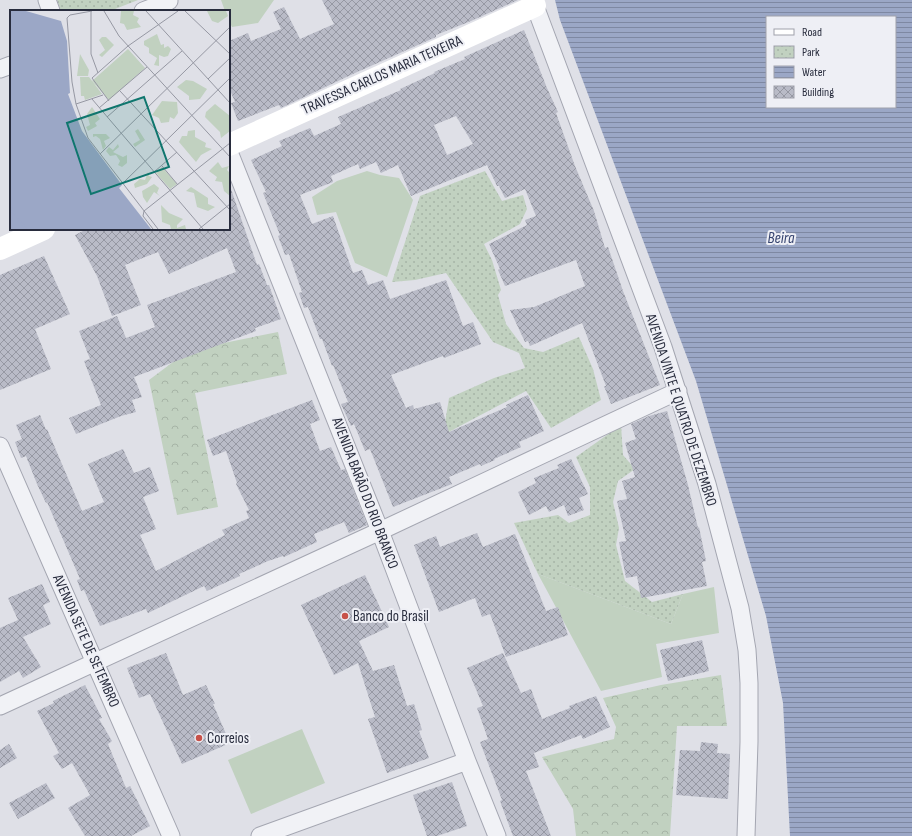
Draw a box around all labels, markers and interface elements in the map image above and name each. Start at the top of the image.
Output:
inset map [10,10,230,230]
legend [766,16,896,108]
text: Road [802,25,822,40]
street label: TRAVESSA CARLOS MARIA TEIXEIRA [299,31,466,119]
text: Park [802,45,820,60]
text: Water [802,65,826,80]
text: Building [802,85,834,100]
water label: Beira [768,229,795,248]
street label: AVENIDA VINTE E QUATRO DE DEZEMBRO [641,310,721,509]
street label: AVENIDA BARÃO DO RIO BRANCO [327,414,403,571]
street label: AVENIDA SETE DE SETEMBRO [48,571,124,710]
place label: Banco do Brasil [353,607,429,626]
marker: Banco do Brasil [340,611,350,621]
place label: Correios [207,729,249,748]
marker: Correios [194,733,204,743]

